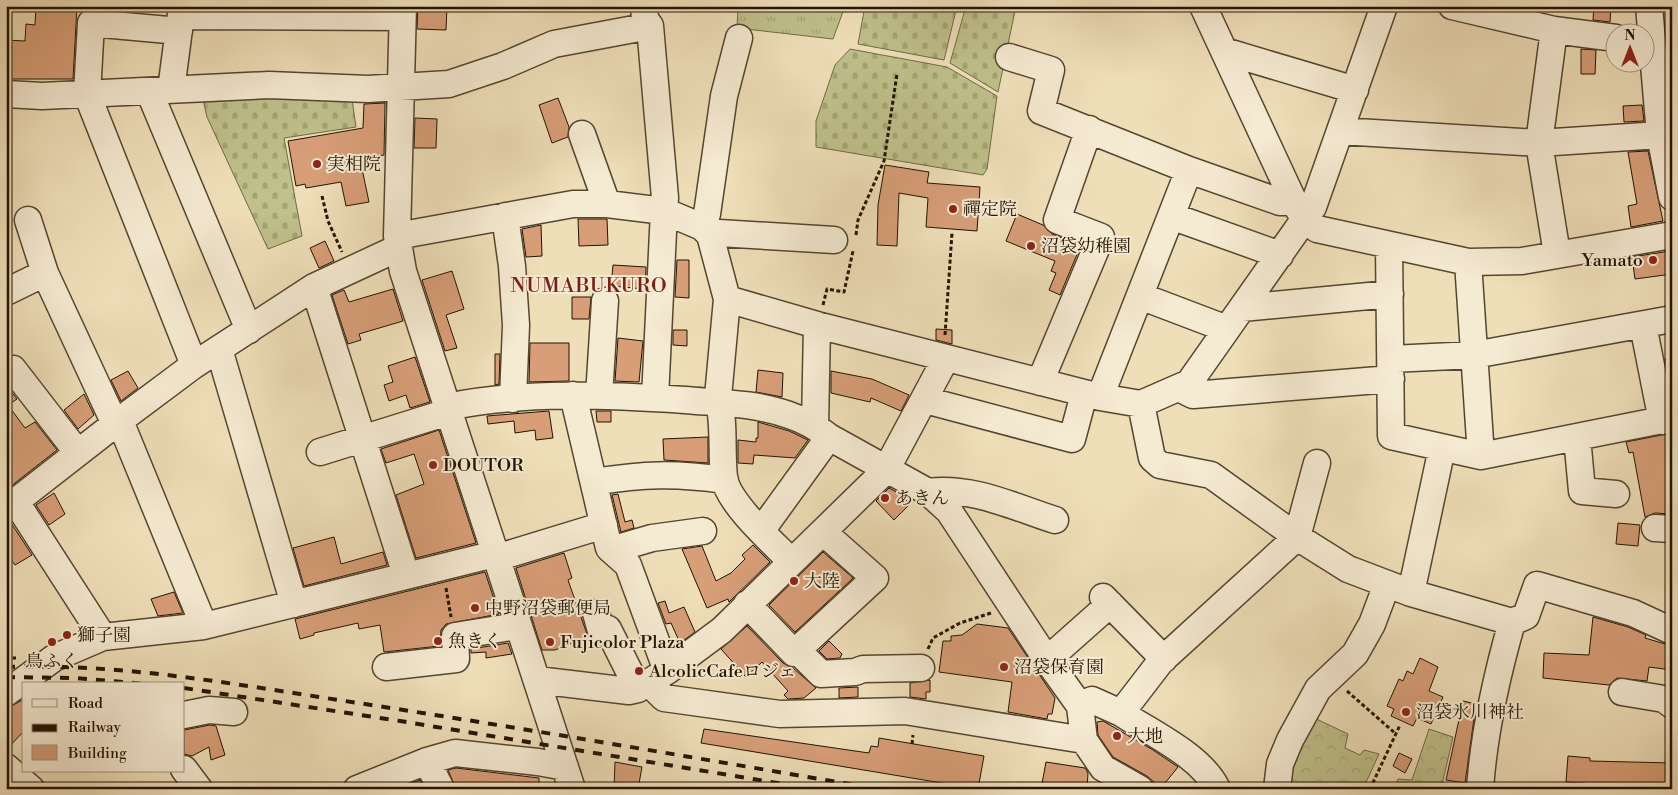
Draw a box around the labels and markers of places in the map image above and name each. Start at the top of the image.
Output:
place label: 実相院 [327,153,381,176]
marker: 実相院 [311,158,323,170]
place label: 禪定院 [963,198,1017,221]
marker: 禪定院 [947,203,959,215]
place label: 沼袋幼稚園 [1041,235,1131,258]
marker: 沼袋幼稚園 [1025,240,1037,252]
place label: Yamato [1581,249,1643,272]
marker: Yamato [1647,254,1659,266]
place label: DOUTOR [443,454,524,477]
marker: DOUTOR [427,459,439,471]
place label: あきん [895,487,949,510]
marker: あきん [879,492,891,504]
place label: 大陸 [804,570,840,593]
marker: 大陸 [788,575,800,587]
place label: 中野沼袋郵便局 [485,597,611,620]
marker: 中野沼袋郵便局 [469,602,481,614]
place label: 獅子園 [77,624,131,647]
marker: 獅子園 [61,629,73,641]
place label: 魚きく [448,630,502,653]
place label: Fujicolor Plaza [560,631,685,654]
marker: 魚きく [432,635,444,647]
marker: 鳥ふく [46,636,58,648]
marker: Fujicolor Plaza [544,636,556,648]
place label: 鳥ふく [25,650,79,673]
place label: 沼袋保育園 [1014,656,1104,679]
place label: AlcolicCafeロジェ [648,660,797,683]
marker: 沼袋保育園 [998,661,1010,673]
marker: AlcolicCafeロジェ [633,665,645,677]
place label: 沼袋氷川神社 [1416,701,1524,724]
marker: 沼袋氷川神社 [1400,706,1412,718]
place label: 大地 [1127,725,1163,748]
marker: 大地 [1111,730,1123,742]

